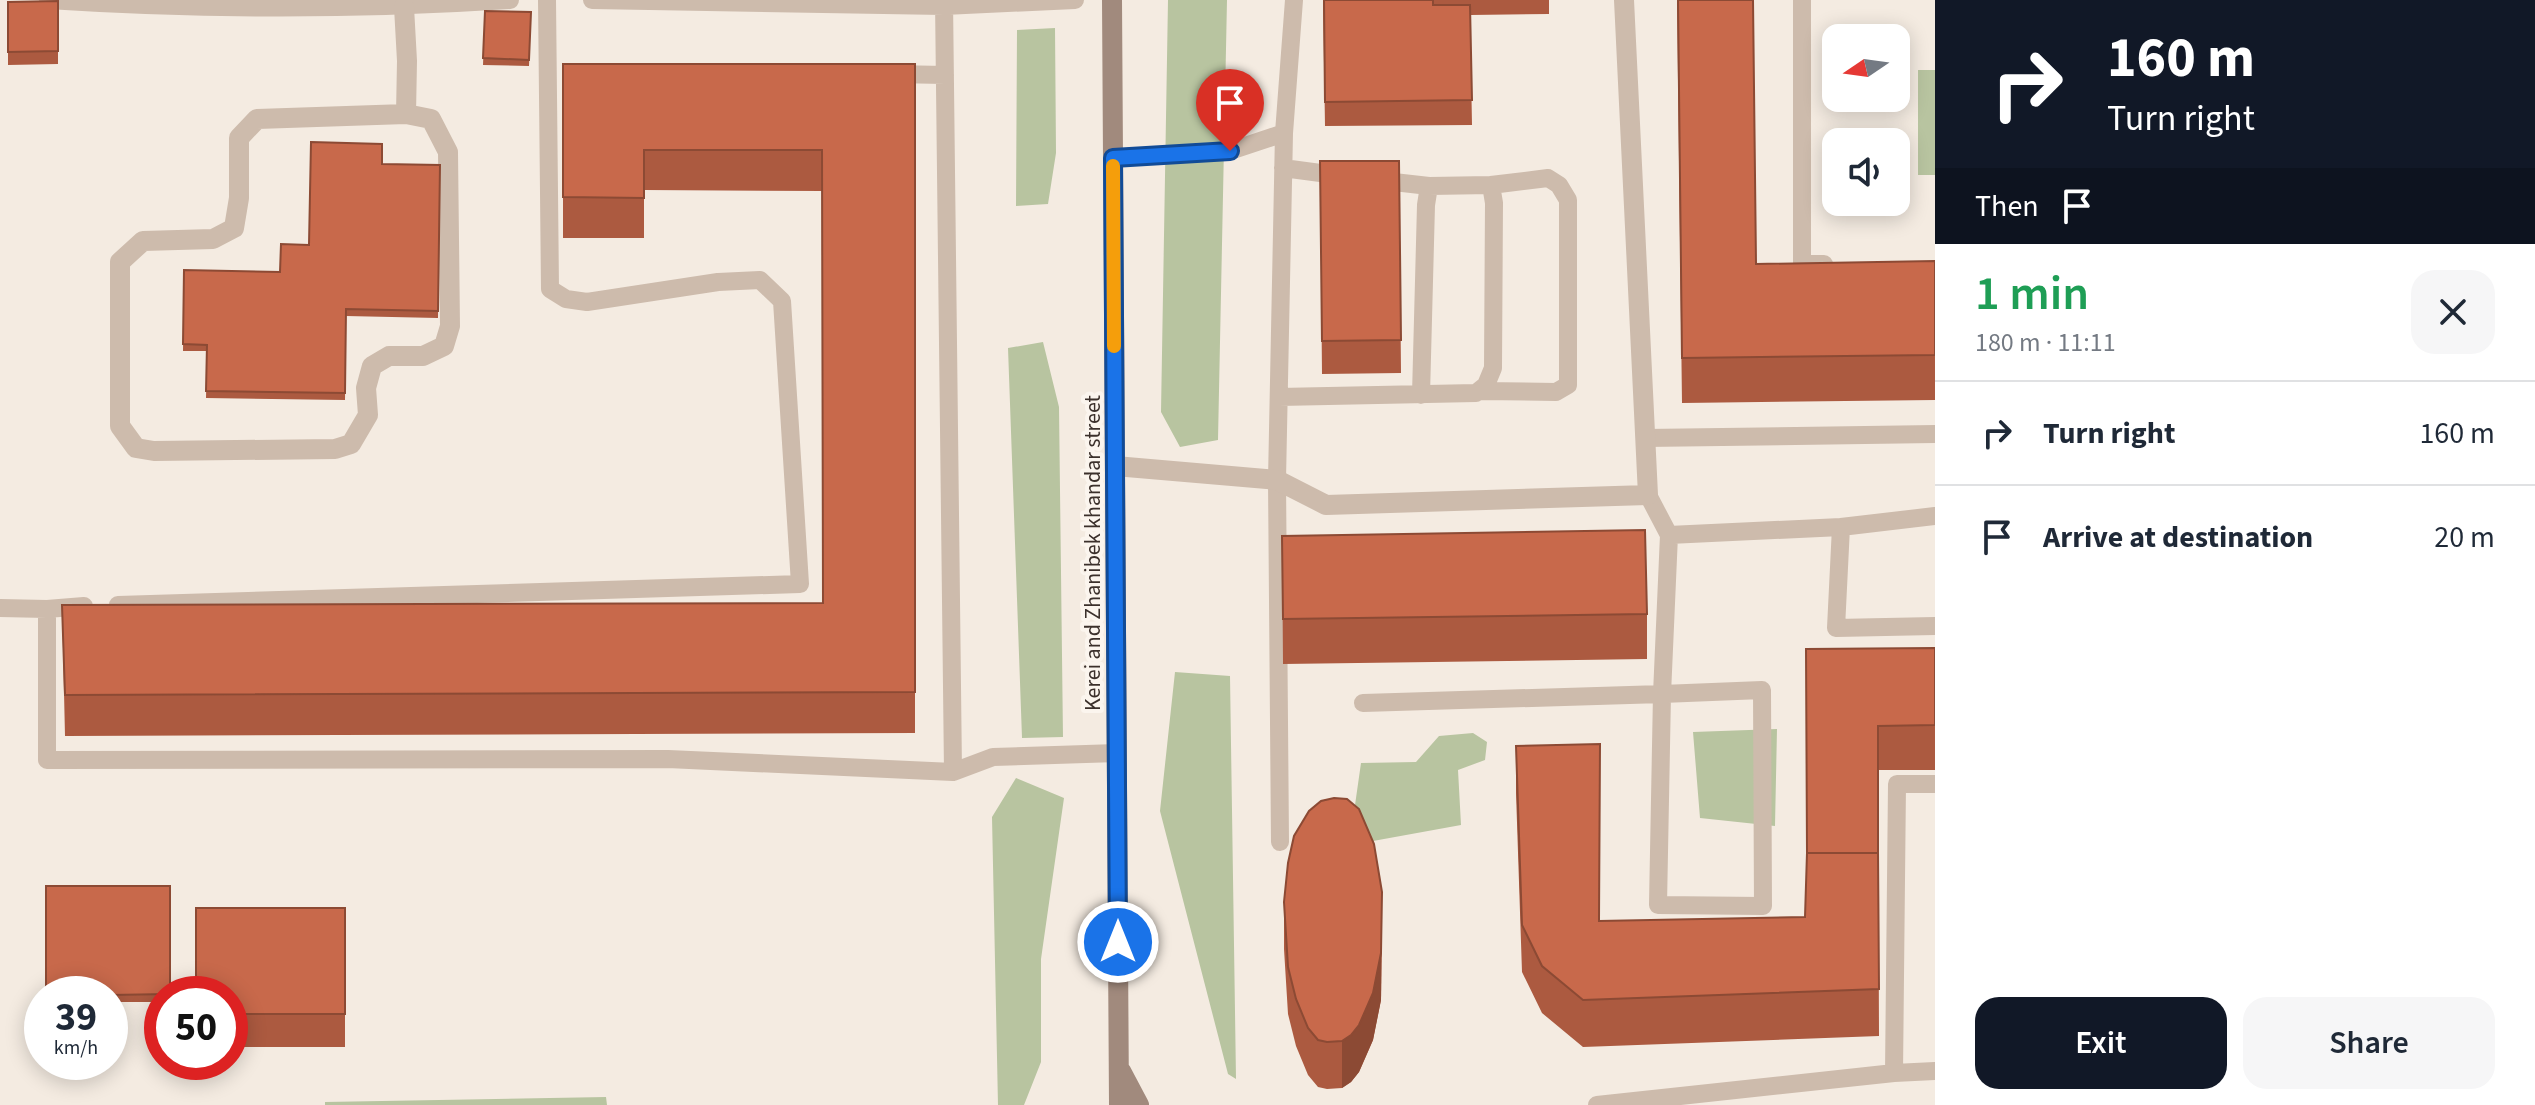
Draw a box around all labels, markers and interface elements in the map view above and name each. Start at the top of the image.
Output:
text: 160 m [2107,19,2255,98]
north arrow [1822,24,1910,112]
map controls [1822,24,1910,216]
icon: right [1975,32,2079,136]
pin [1196,69,1264,151]
icon: arrive [1208,81,1252,125]
text: Turn right [2107,93,2255,144]
button: sound [1822,128,1910,216]
icon: arrive [2055,184,2099,228]
text: Then [1975,185,2039,228]
text: 1 min [1975,260,2089,328]
button: close [2411,270,2495,354]
text: 180 m · 11:11 [1975,324,2116,361]
street label: Kerei and Zhanibek khandar street [1077,394,1109,711]
icon: right [1975,411,2019,455]
text: Turn right [2043,412,2175,455]
text: 160 m [2419,412,2495,455]
icon: arrive [1975,515,2019,559]
text: Arrive at destination [2043,516,2313,559]
text: 20 m [2434,516,2495,559]
position arrow [1076,900,1160,984]
speed limit sign: 50 [144,976,248,1080]
text: 39 [55,989,97,1046]
button: Exit [1975,997,2227,1089]
button: Share [2243,997,2495,1089]
text: km/h [54,1034,98,1062]

